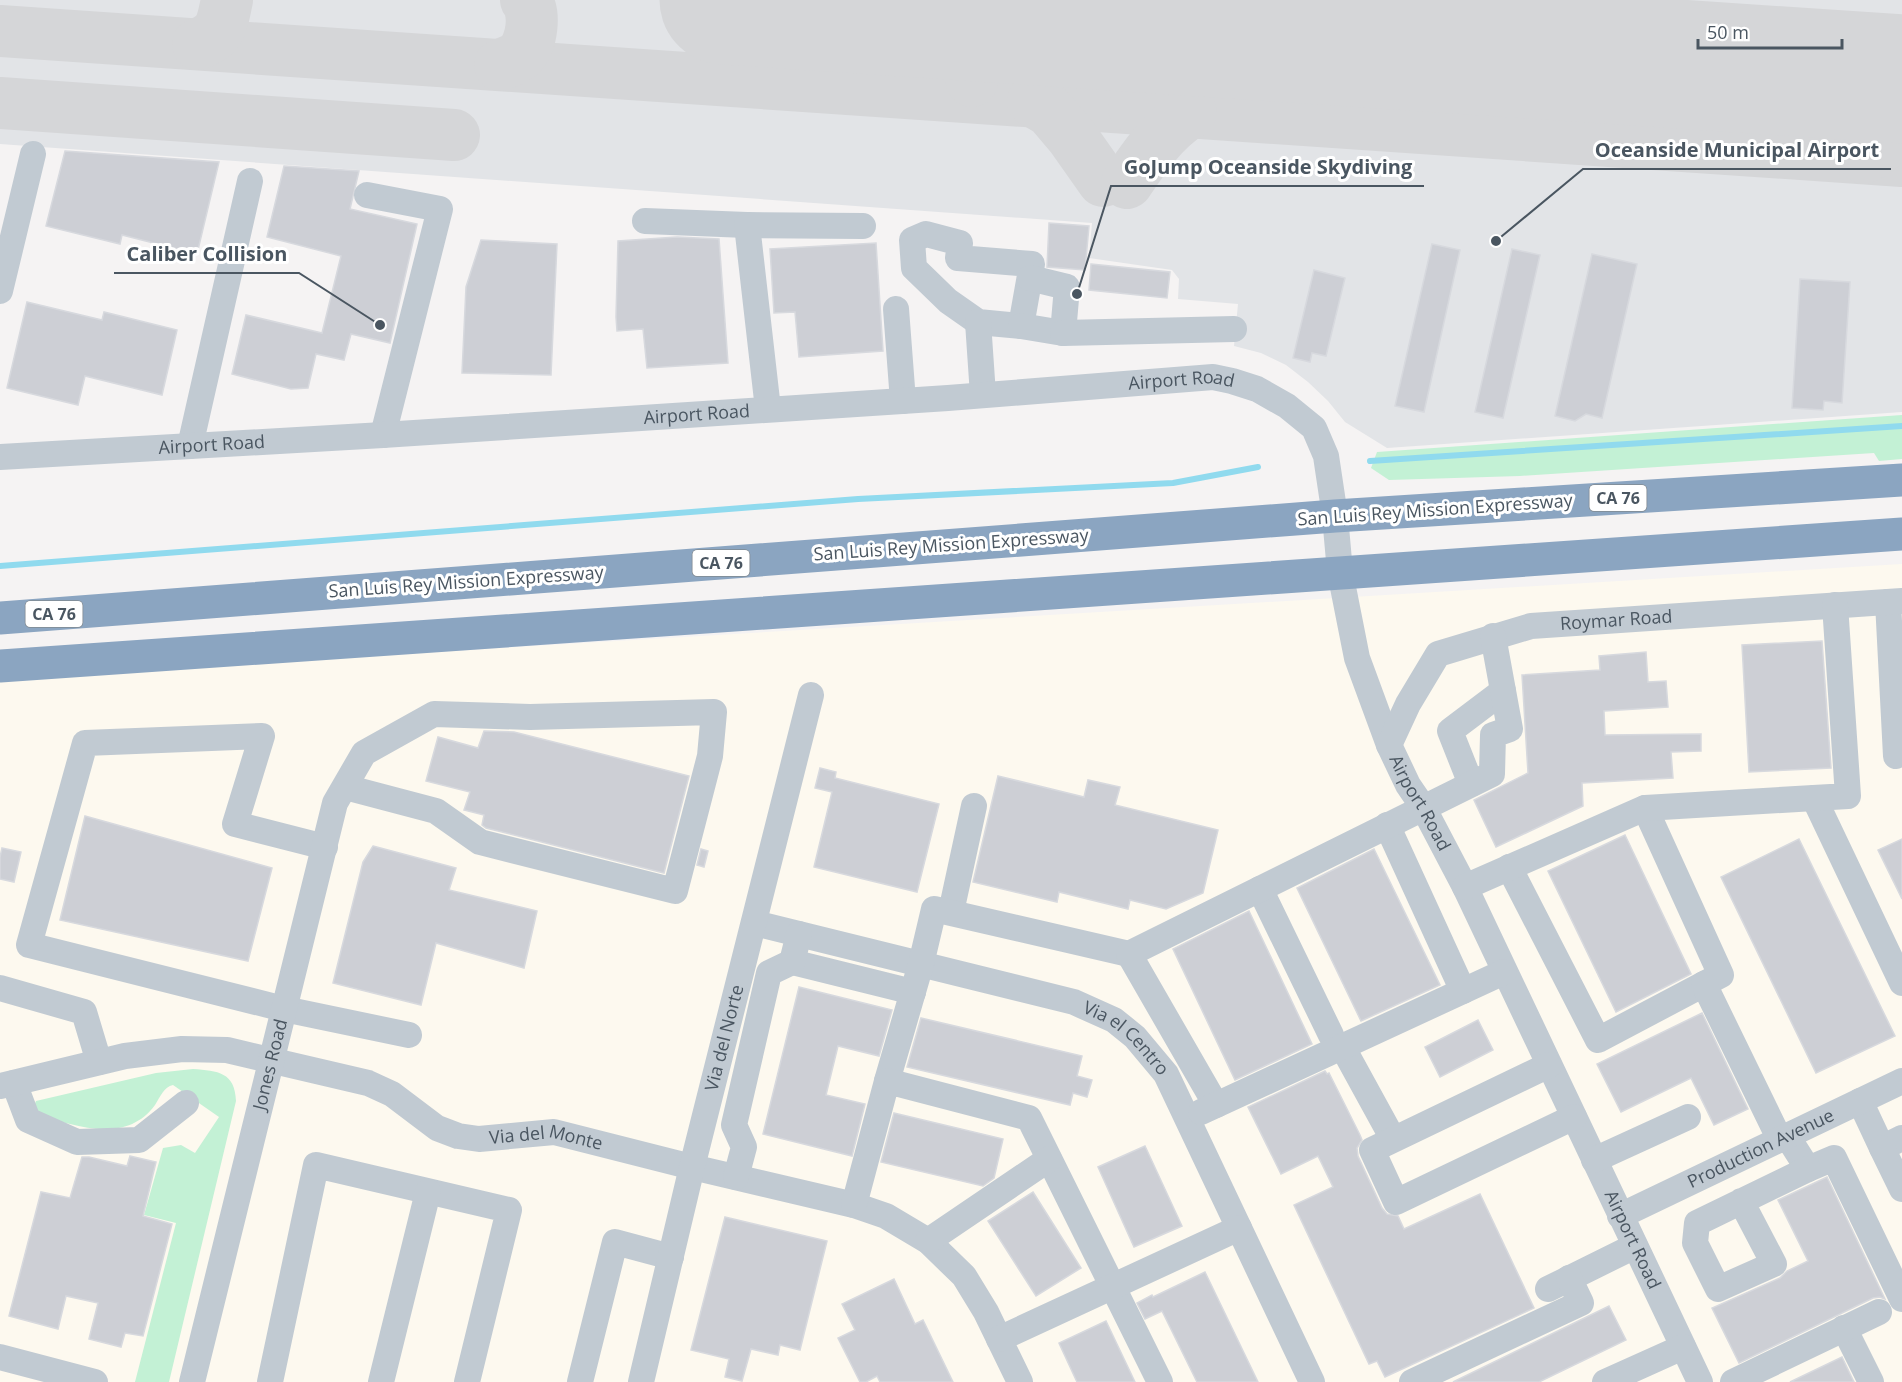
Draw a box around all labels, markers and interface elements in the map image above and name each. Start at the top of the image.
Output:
scale bar [1698,12,1842,50]
text: 50 m [1707,20,1749,44]
callout: Oceanside Municipal Airport [1583,131,1891,169]
text: Oceanside Municipal Airport [1595,136,1880,163]
callout: GoJump Oceanside Skydiving [1111,148,1424,186]
text: GoJump Oceanside Skydiving [1124,153,1413,180]
callout: Caliber Collision [114,235,299,273]
text: Caliber Collision [127,240,287,267]
street label: Airport Road [1127,364,1237,395]
street label: Airport Road [643,398,751,429]
street label: Airport Road [158,429,265,459]
road number: CA 76 [1590,485,1646,511]
street label: San Luis Rey Mission Expressway [1297,487,1574,531]
street label: San Luis Rey Mission Expressway [813,522,1090,566]
road number: CA 76 [692,550,750,576]
street label: San Luis Rey Mission Expressway [328,559,605,603]
road number: CA 76 [26,601,82,627]
street label: Roymar Road [1559,604,1673,635]
street label: Airport Road [1384,751,1457,855]
street label: Via del Norte [699,982,748,1093]
street label: Via el Centro [1080,995,1175,1080]
street label: Jones Road [246,1016,292,1114]
street label: Production Avenue [1683,1102,1838,1193]
street label: Via del Monte [488,1118,606,1155]
street label: Airport Road [1600,1186,1667,1293]

